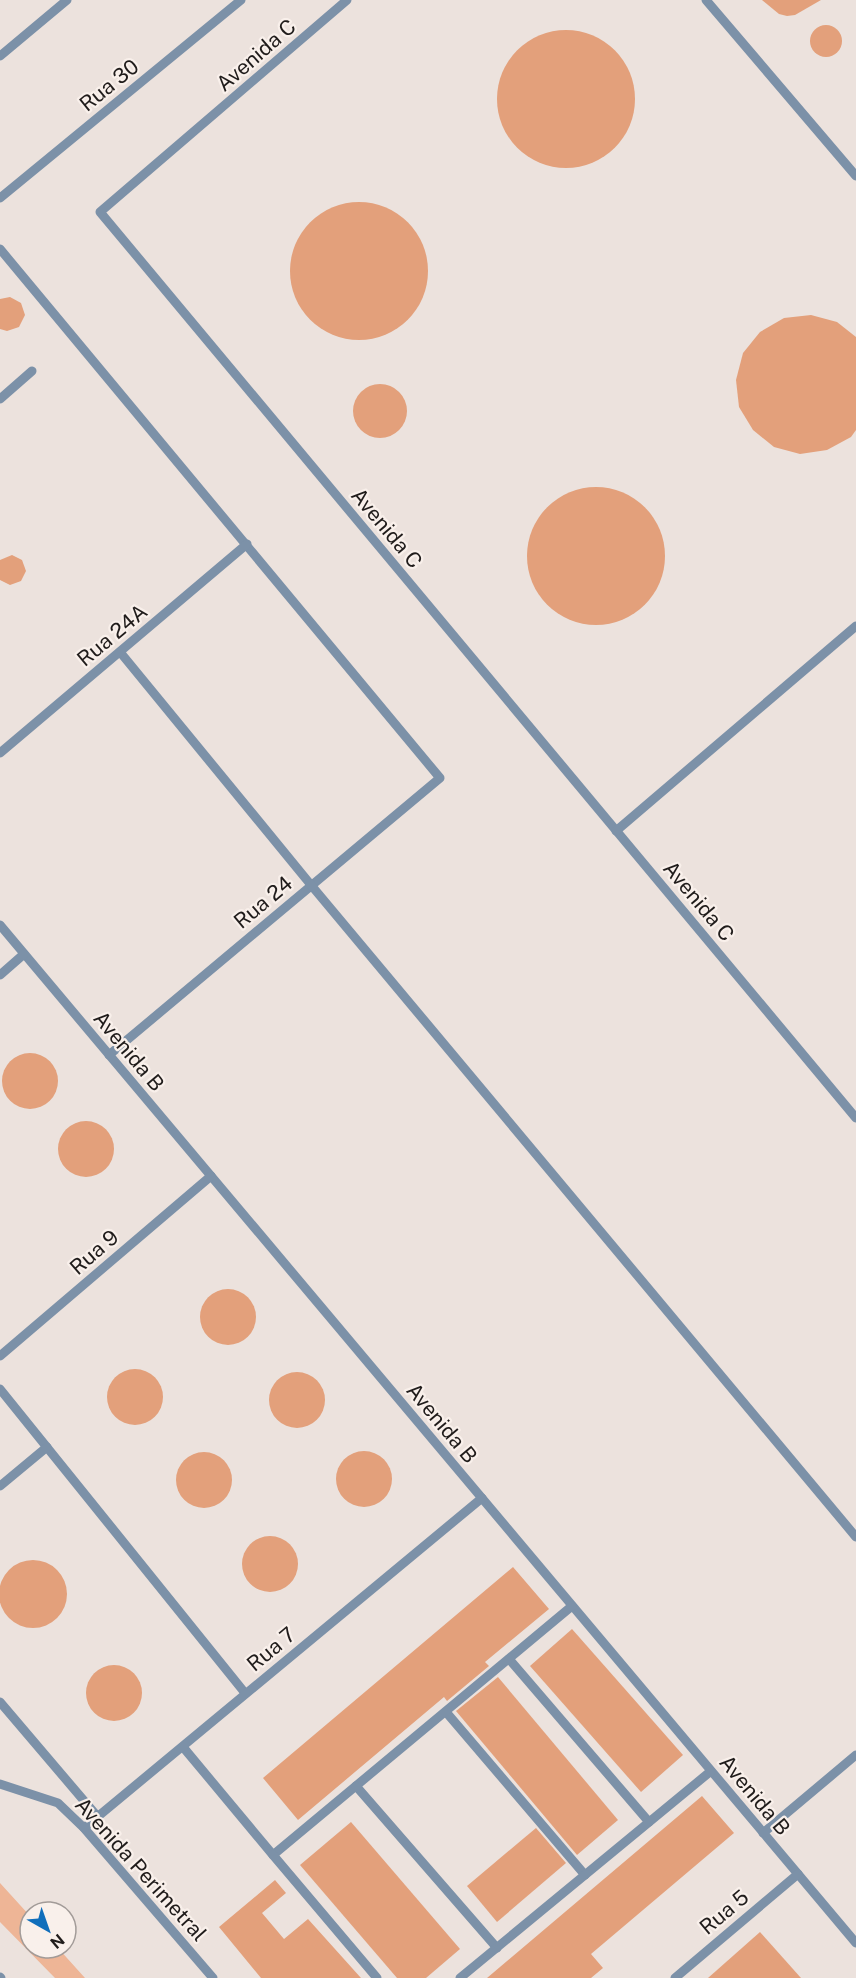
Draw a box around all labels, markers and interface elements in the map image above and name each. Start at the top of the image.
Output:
street label: Avenida C [211,14,301,96]
street label: Rua 30 [74,54,144,116]
street label: Avenida C [346,483,428,573]
street label: Rua 24A [72,599,152,671]
street label: Avenida C [658,856,740,946]
street label: Rua 24 [229,870,297,934]
street label: Avenida B [88,1006,170,1096]
street label: Rua 9 [65,1224,123,1280]
street label: Avenida B [401,1378,483,1468]
street label: Rua 7 [242,1622,300,1676]
street label: Avenida B [714,1750,796,1840]
street label: Avenida Perimetral [70,1792,212,1946]
street label: Rua 5 [694,1884,754,1940]
north arrow [18,1900,78,1960]
text: N [46,1930,68,1952]

